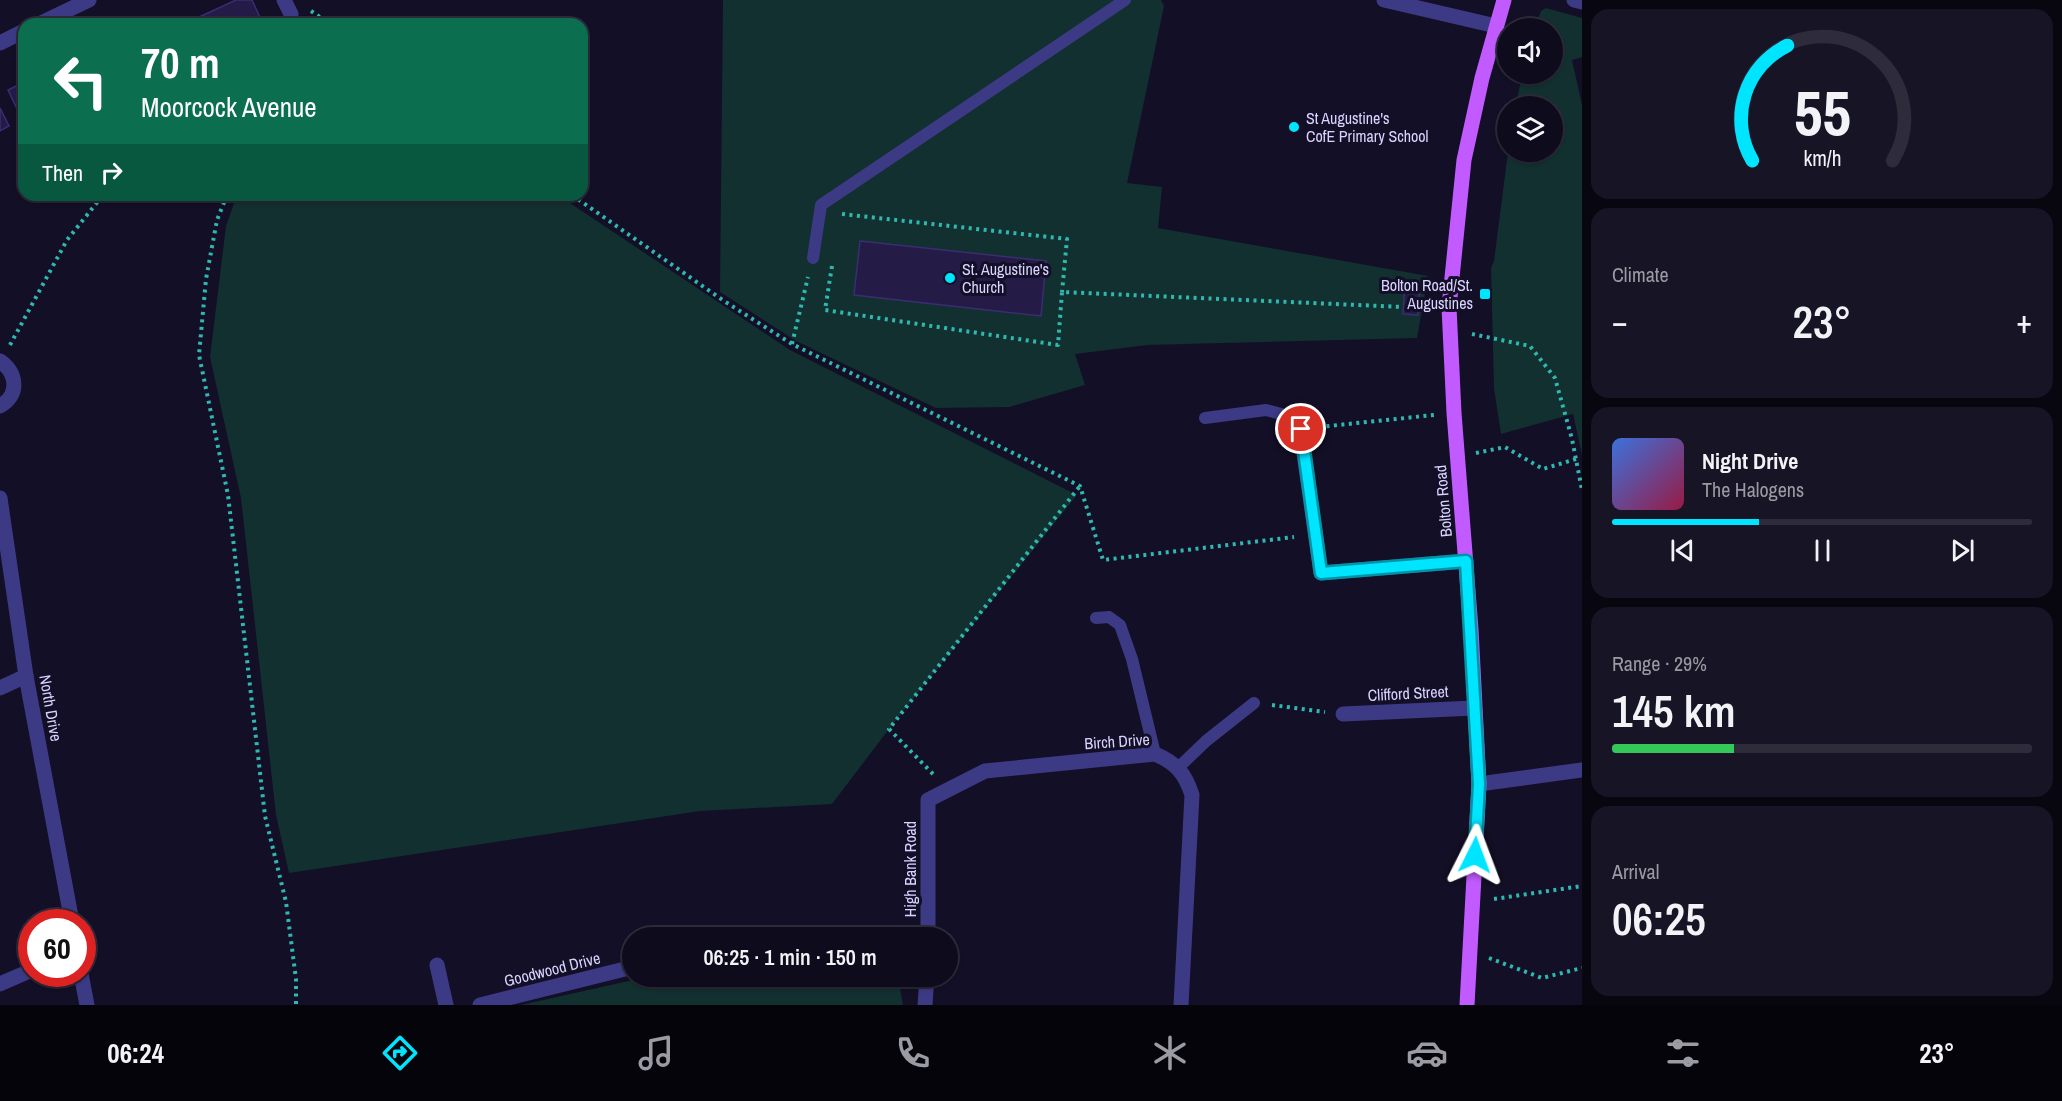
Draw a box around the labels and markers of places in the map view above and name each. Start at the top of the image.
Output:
place label: St Augustine's CofE Primary School [1306,107,1429,147]
marker: St Augustine's CofE Primary School [1287,120,1301,134]
place label: St. Augustine's Church [962,258,1049,298]
marker: St. Augustine's Church [943,271,957,285]
place label: Bolton Road/St. Augustines [1381,274,1473,314]
marker: Bolton Road/St. Augustines [1478,287,1492,301]
pin [1275,403,1326,454]

